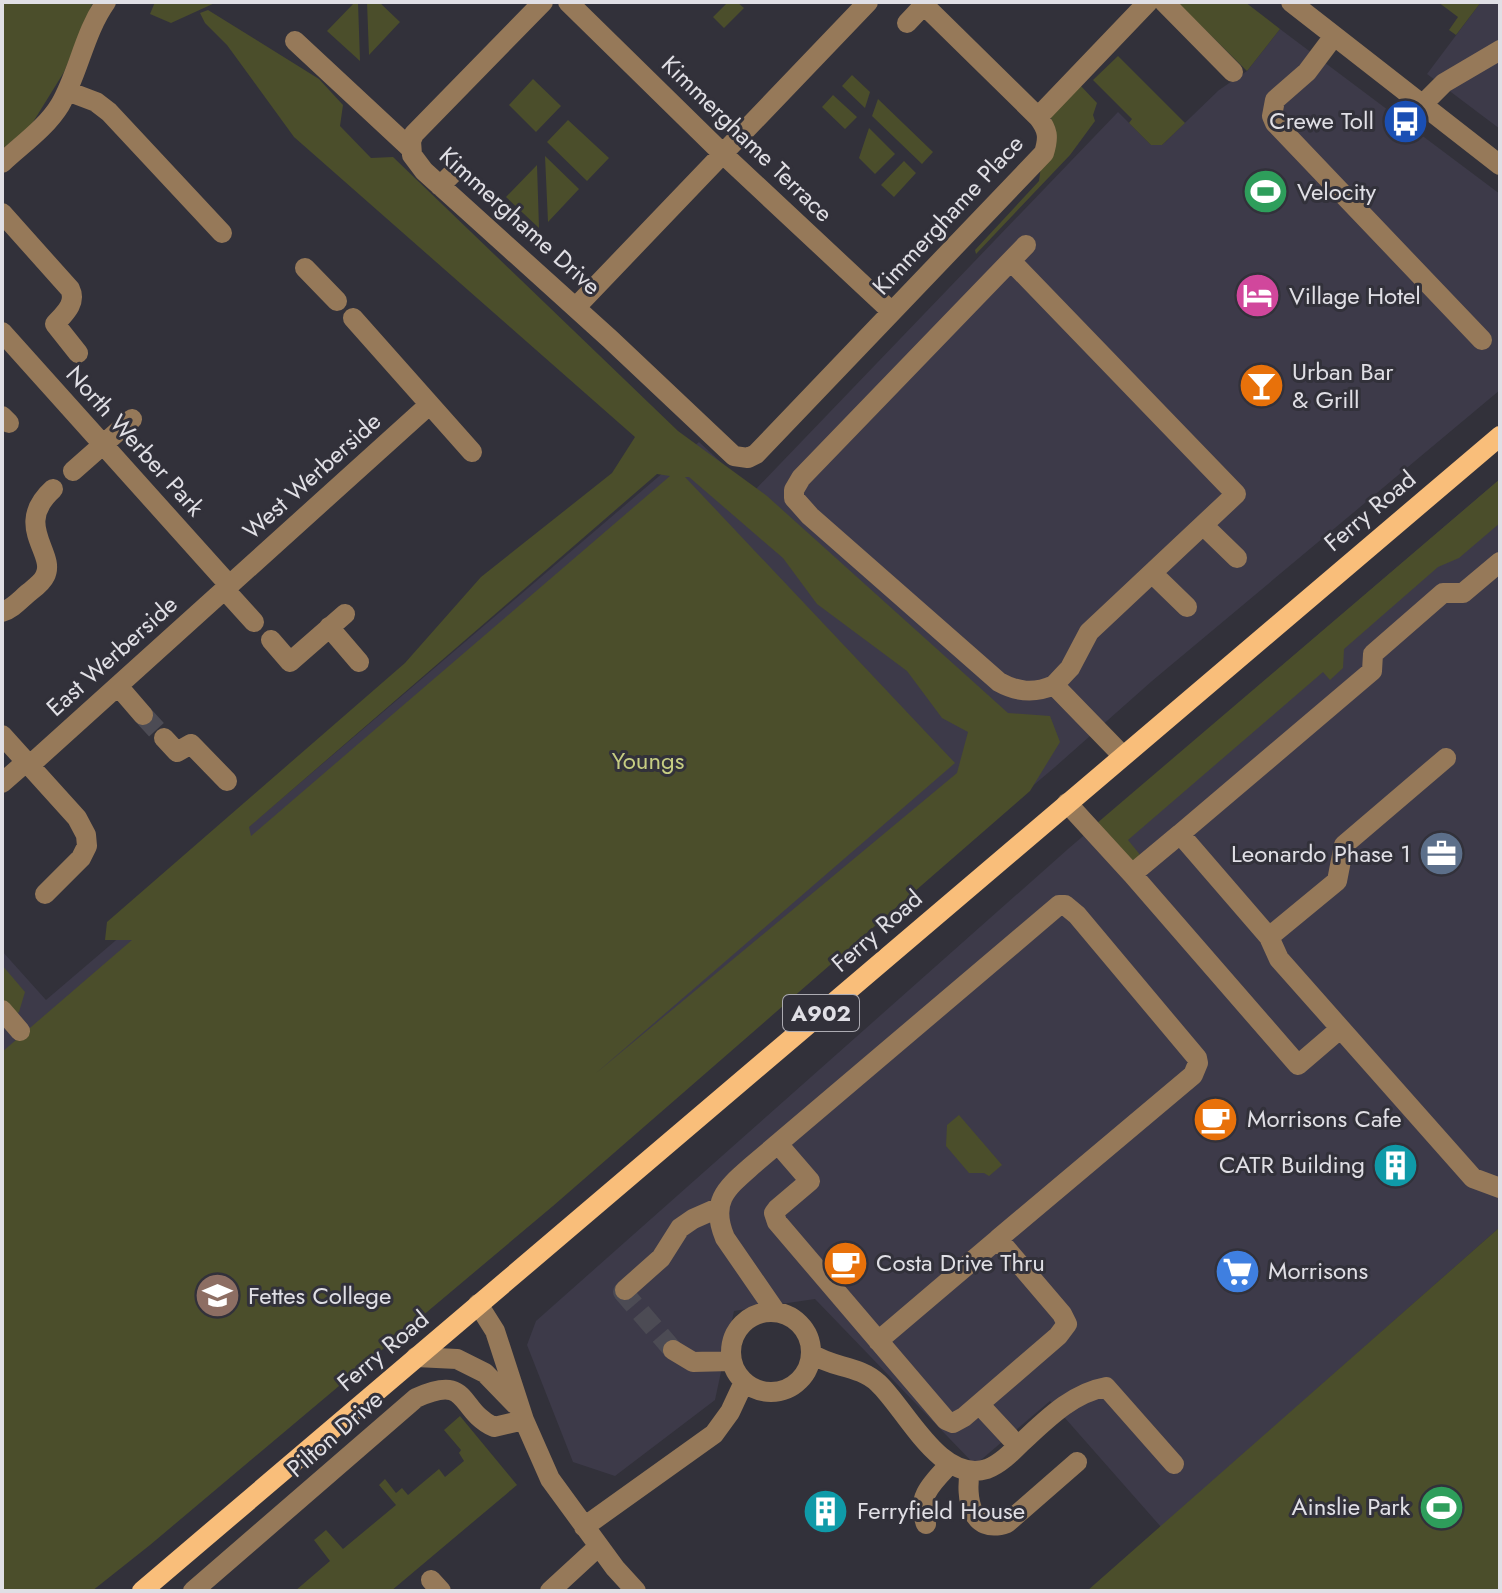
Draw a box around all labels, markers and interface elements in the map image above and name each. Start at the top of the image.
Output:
street label: Kimmerghame Terrace [654,47,841,230]
bus stop icon: Crewe Toll [1381,97,1429,145]
place label: Crewe Toll [1269,103,1374,138]
street label: Kimmerghame Place [864,127,1031,303]
street label: Kimmerghame Drive [432,138,609,303]
sports icon: Velocity [1242,168,1290,216]
place label: Velocity [1297,174,1376,209]
hotel icon: Village Hotel [1234,272,1282,320]
place label: Village Hotel [1289,278,1421,313]
place label: Urban Bar & Grill [1292,354,1394,417]
street label: North Werber Park [58,358,213,524]
bar icon: Urban Bar & Grill [1237,362,1285,410]
street label: West Werberside [235,404,389,547]
street label: Ferry Road [1316,462,1423,559]
street label: East Werberside [38,587,185,724]
park label: Youngs [612,743,684,778]
office icon: Leonardo Phase 1 [1418,830,1466,878]
place label: Leonardo Phase 1 [1231,836,1411,871]
street label: Ferry Road [824,881,930,980]
road number: A902 [783,995,859,1031]
cafe icon: Morrisons Cafe [1192,1095,1240,1143]
place label: Morrisons Cafe [1247,1101,1402,1136]
building icon: CATR Building [1372,1141,1420,1189]
place label: CATR Building [1219,1147,1365,1182]
cafe icon: Costa Drive Thru [821,1239,869,1287]
place label: Costa Drive Thru [876,1245,1045,1280]
supermarket icon: Morrisons [1213,1247,1261,1295]
place label: Morrisons [1268,1253,1368,1288]
school or university icon: Fettes College [193,1272,241,1320]
place label: Fettes College [248,1278,391,1313]
street label: Ferry Road [329,1302,436,1399]
street label: Pilton Drive [279,1382,390,1485]
sports icon: Ainslie Park [1417,1483,1465,1531]
building icon: Ferryfield House [802,1487,850,1535]
place label: Ainslie Park [1292,1489,1410,1524]
place label: Ferryfield House [857,1493,1025,1528]

